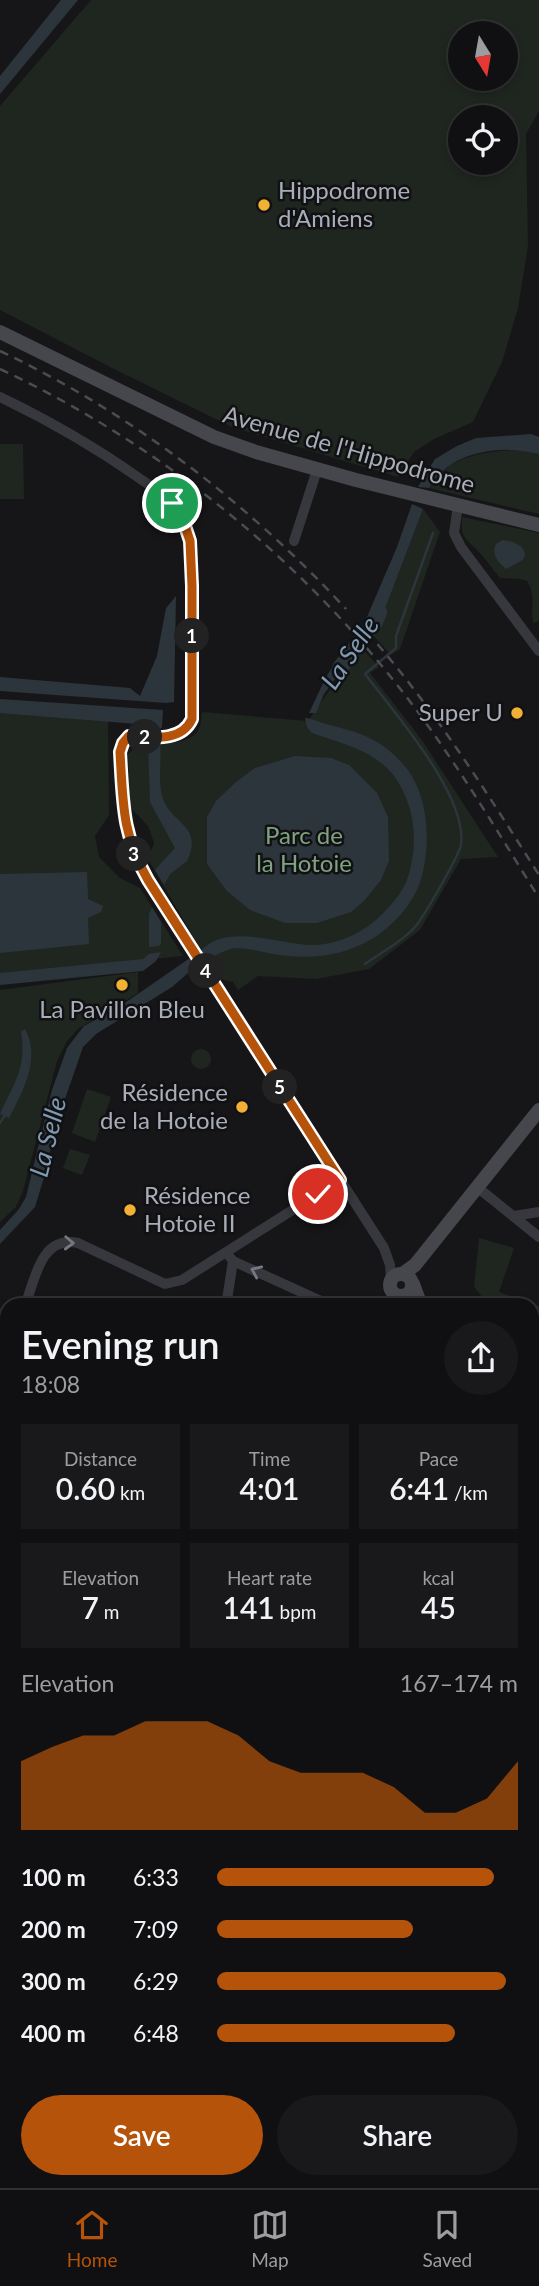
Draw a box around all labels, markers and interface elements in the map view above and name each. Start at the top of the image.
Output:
north arrow [448,21,518,91]
map controls [448,21,518,175]
button: locate [448,105,518,175]
place label: Hippodrome d'Amiens [278,175,410,232]
marker: Hippodrome d'Amiens [256,197,272,213]
street label: Avenue de l'Hippodrome [220,399,479,498]
pin [142,473,202,533]
icon: arrive [153,484,191,522]
water label: La Selle [313,610,385,695]
pin: 1 [174,618,210,654]
text: 1 [186,624,197,647]
place label: Super U [419,697,503,726]
marker: Super U [509,705,525,721]
pin: 2 [128,720,162,754]
text: 2 [139,725,150,748]
park label: Parc de la Hotoie [256,820,352,877]
pin: 3 [116,836,152,872]
text: 3 [128,842,139,865]
pin: 4 [188,954,224,988]
text: 4 [200,959,211,982]
marker: La Pavillon Bleu [114,977,130,993]
place label: La Pavillon Bleu [39,994,205,1023]
pin: 5 [262,1070,298,1104]
text: 5 [274,1075,285,1098]
place label: Résidence de la Hotoie [100,1077,228,1134]
water label: La Selle [22,1094,72,1180]
marker: Résidence de la Hotoie [234,1099,250,1115]
pin [288,1164,348,1224]
icon: check [299,1175,337,1213]
place label: Résidence Hotoie II [144,1180,251,1237]
marker: Résidence Hotoie II [122,1202,138,1218]
one-way arrow [64,1236,75,1251]
one-way arrow [251,1265,263,1279]
text: Evening run [21,1321,220,1367]
button: share [444,1321,518,1395]
text: 18:08 [21,1370,80,1398]
text: Distance [64,1447,137,1470]
text: Time [249,1447,290,1470]
text: Pace [419,1447,458,1470]
text: 0.60 [56,1470,115,1506]
text: 4:01 [240,1470,299,1506]
text: 6:41 [389,1470,449,1506]
text: km [115,1481,145,1504]
text: /km [449,1481,488,1504]
text: Elevation [62,1566,139,1589]
text: Heart rate [227,1566,312,1589]
text: kcal [422,1566,455,1589]
text: 7 [82,1589,99,1625]
text: 141 [223,1589,275,1625]
text: 45 [421,1589,456,1625]
text: m [99,1600,119,1623]
text: bpm [275,1600,316,1623]
text: Elevation [21,1669,114,1697]
text: 167–174 m [400,1669,518,1697]
text: 100 m [21,1863,86,1891]
text: 6:33 [133,1863,179,1891]
text: 200 m [21,1915,86,1943]
text: 7:09 [133,1915,179,1943]
text: 300 m [21,1967,86,1995]
text: 6:29 [133,1967,179,1995]
text: 400 m [21,2019,86,2047]
text: 6:48 [133,2019,179,2047]
button: Save [21,2095,263,2175]
button: Share [277,2095,518,2175]
tab: Home [67,2206,117,2271]
tab: Map [251,2206,289,2271]
tab: Saved [423,2206,472,2271]

